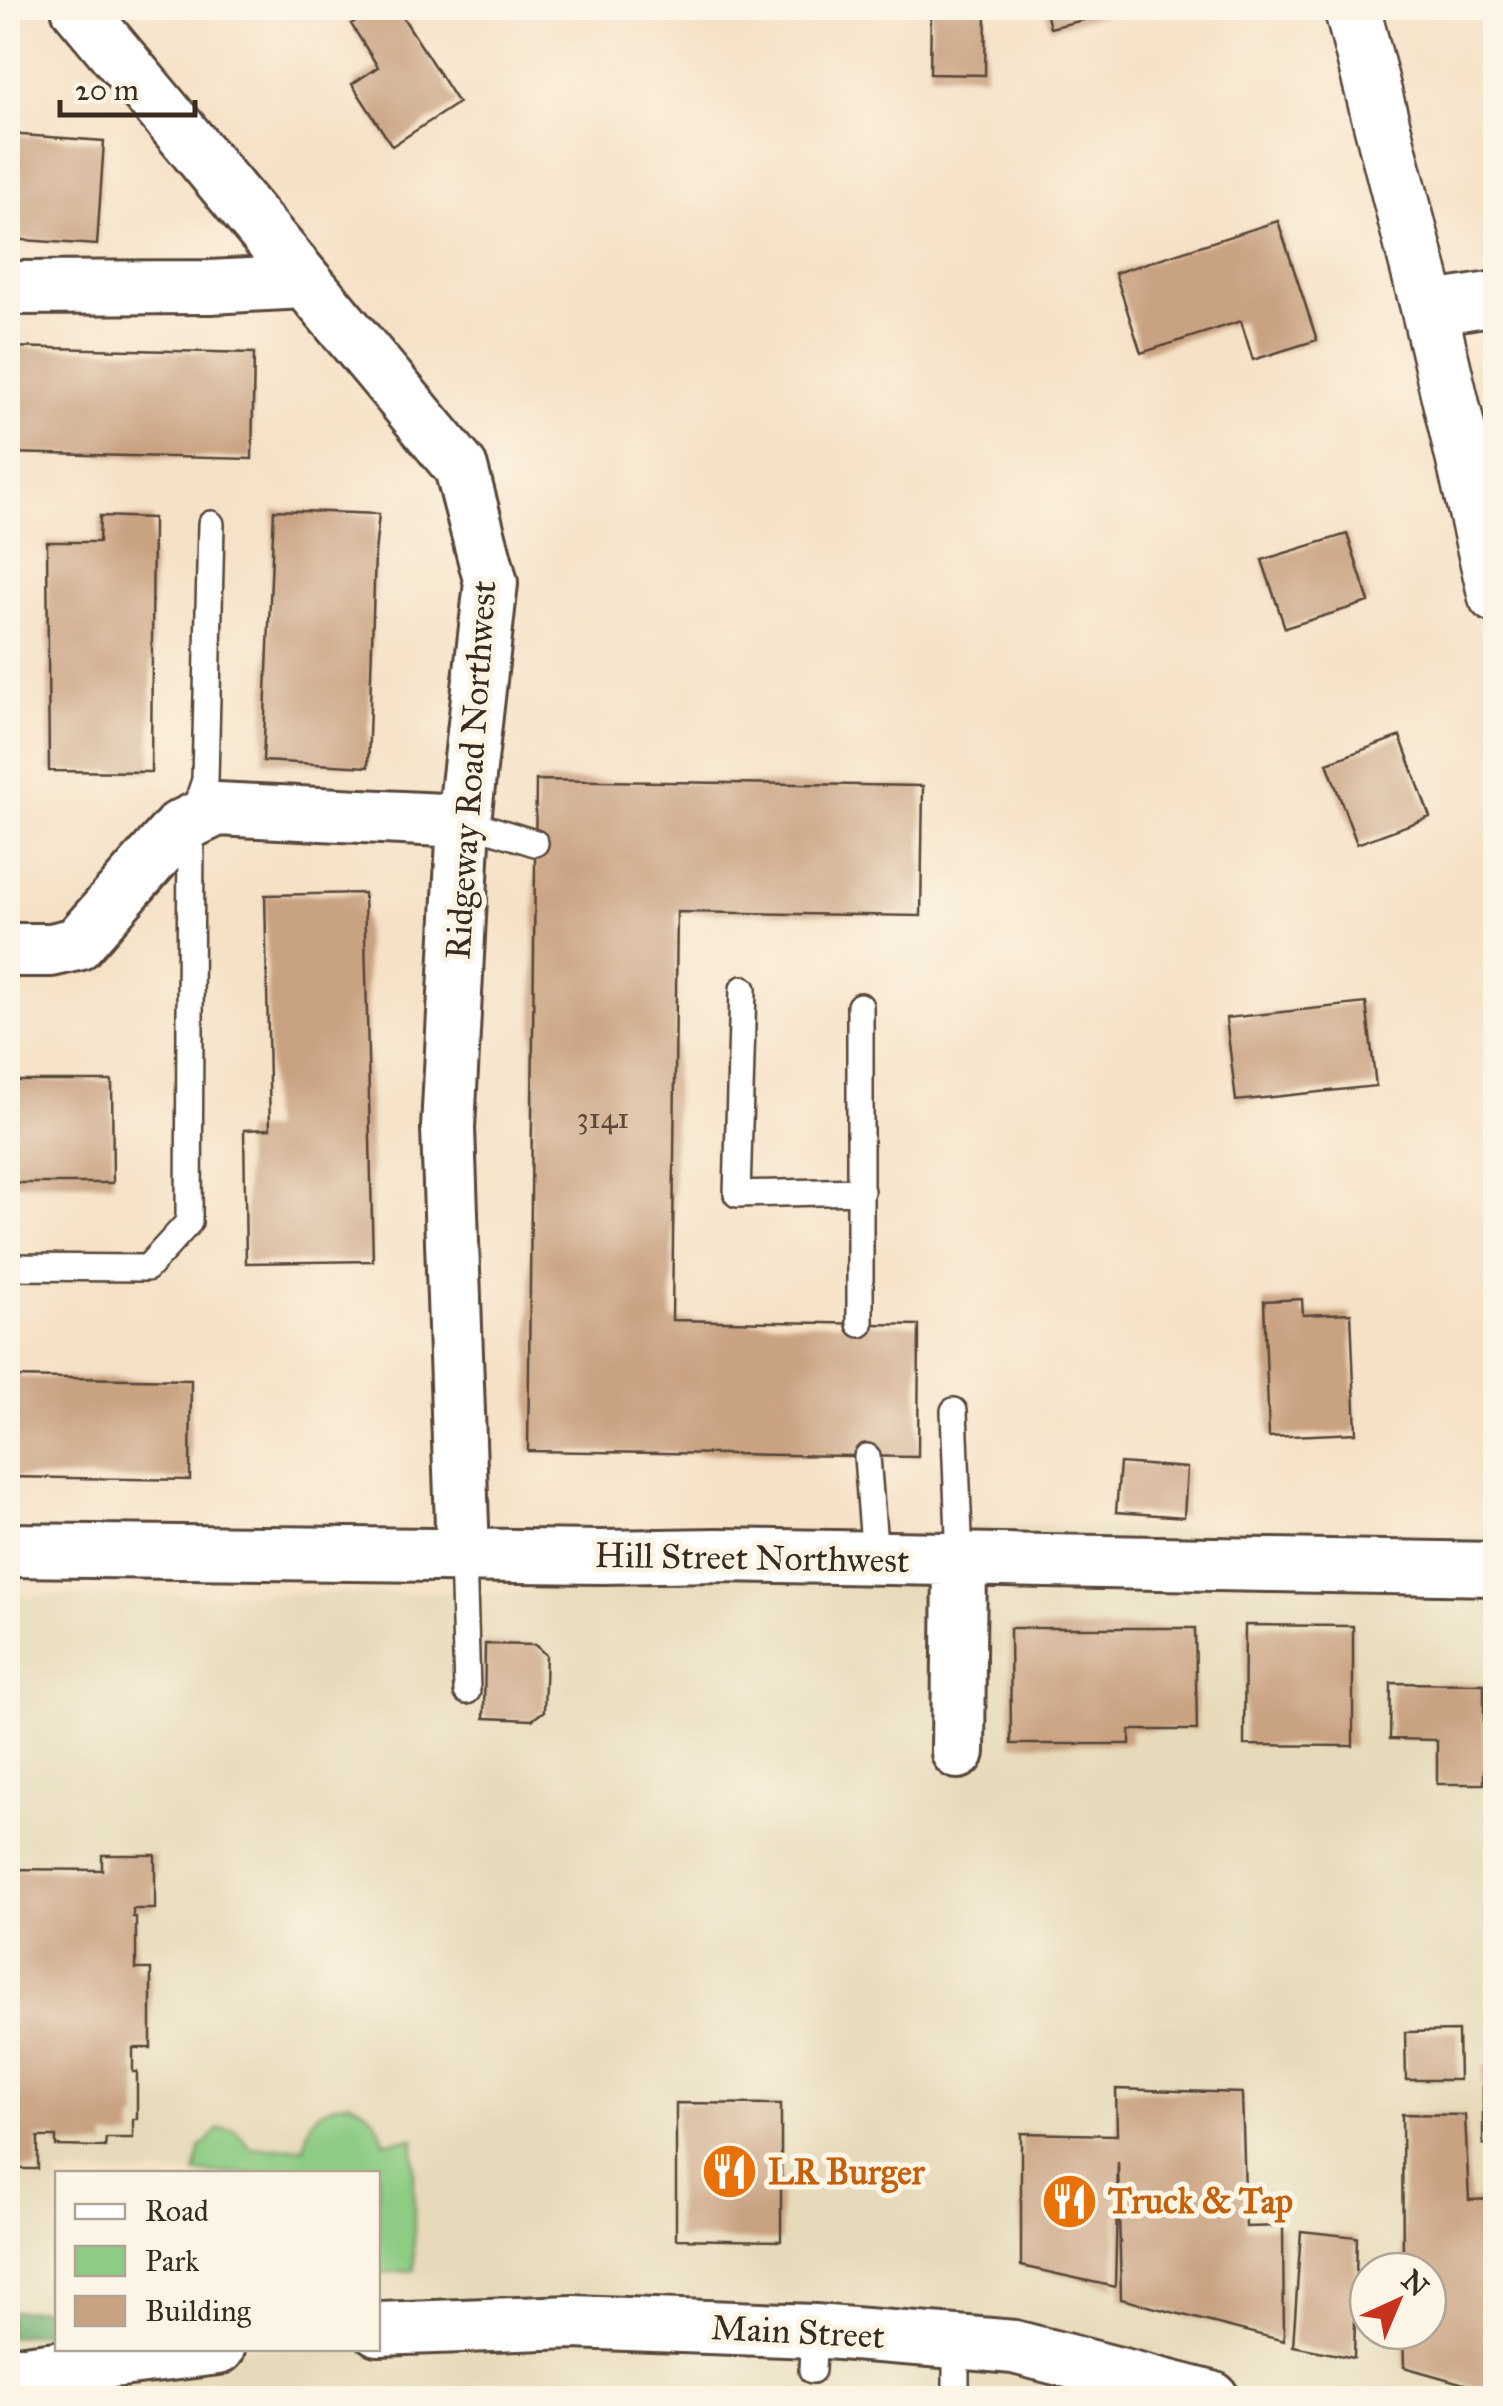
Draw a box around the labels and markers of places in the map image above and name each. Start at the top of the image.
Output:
restaurant icon: LR Burger [699,2142,759,2202]
place label: LR Burger [768,2151,926,2194]
restaurant icon: Truck & Tap [1039,2171,1099,2231]
place label: Truck & Tap [1108,2180,1293,2223]

